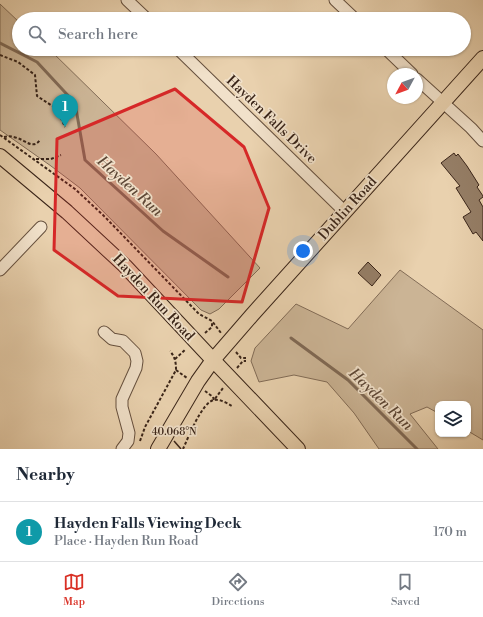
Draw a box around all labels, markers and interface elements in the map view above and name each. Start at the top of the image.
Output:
search box [12,12,471,56]
icon: search [26,23,48,45]
text: Search here [58,25,138,44]
north arrow [387,68,423,104]
street label: Hayden Falls Drive [222,72,320,168]
pin: 1 [52,94,78,127]
water label: Hayden Run [92,151,167,221]
street label: Dublin Road [315,173,381,244]
your location [293,241,313,261]
street label: Hayden Run Road [108,250,198,345]
water label: Hayden Run [344,363,417,435]
map controls [435,401,471,437]
button: layers [435,401,471,437]
text: 40.068°N [152,426,197,438]
text: Nearby [16,464,75,486]
text: Hayden Falls Viewing Deck [54,514,242,533]
text: 1 [26,524,32,540]
text: 170 m [433,524,467,540]
text: Place · Hayden Run Road [54,533,198,549]
tab: Map [63,571,85,609]
tab: Directions [212,571,265,609]
tab: Saved [391,571,420,609]

